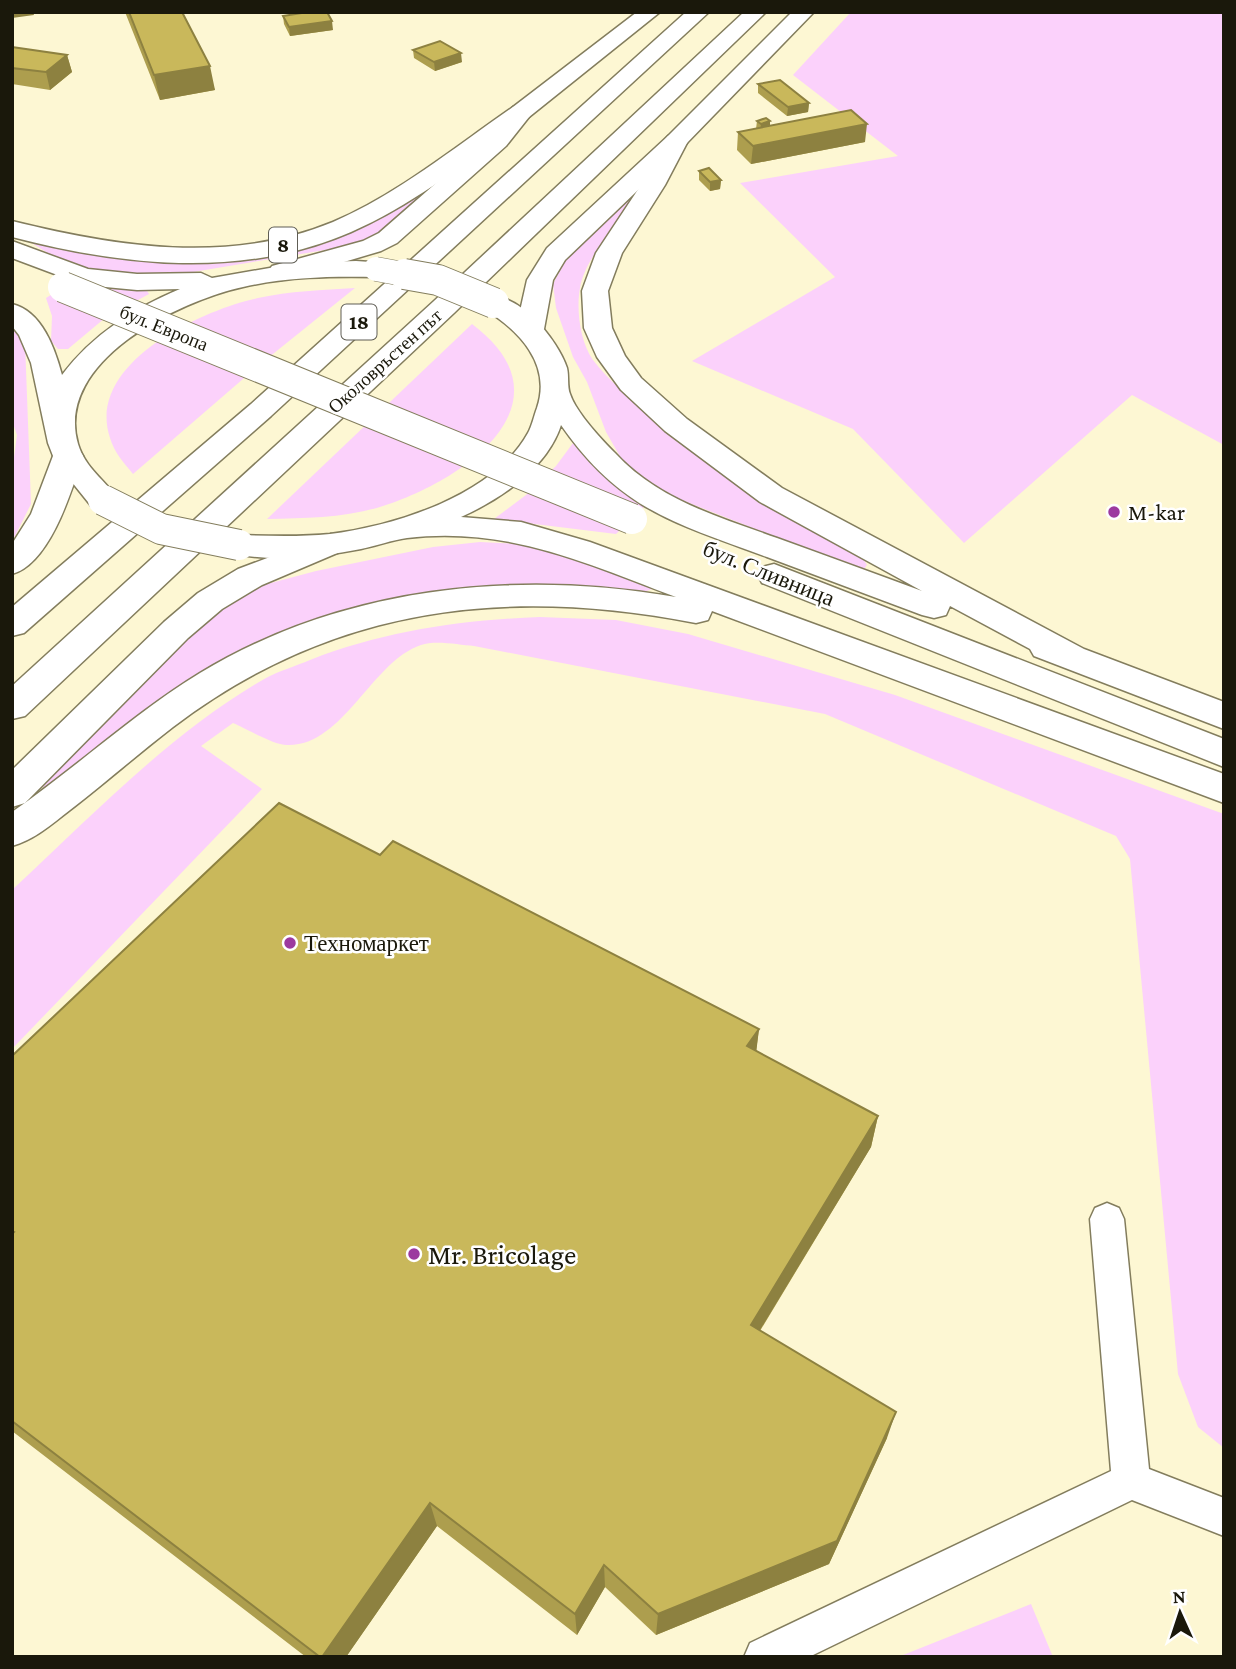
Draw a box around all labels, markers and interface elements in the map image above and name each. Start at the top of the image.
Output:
road number: 8 [269,228,297,262]
street label: бул. Европа [117,301,212,355]
street label: Околовръстен път [324,304,447,418]
road number: 18 [342,304,376,340]
place label: M-kar [1128,499,1185,525]
marker: M-kar [1106,504,1122,520]
street label: бул. Сливница [699,535,839,611]
place label: Техномаркет [304,930,429,956]
marker: Техномаркет [282,935,298,951]
place label: Mr. Bricolage [428,1239,576,1270]
marker: Mr. Bricolage [406,1246,422,1262]
north arrow [1145,1578,1215,1648]
text: N [1172,1586,1186,1607]

